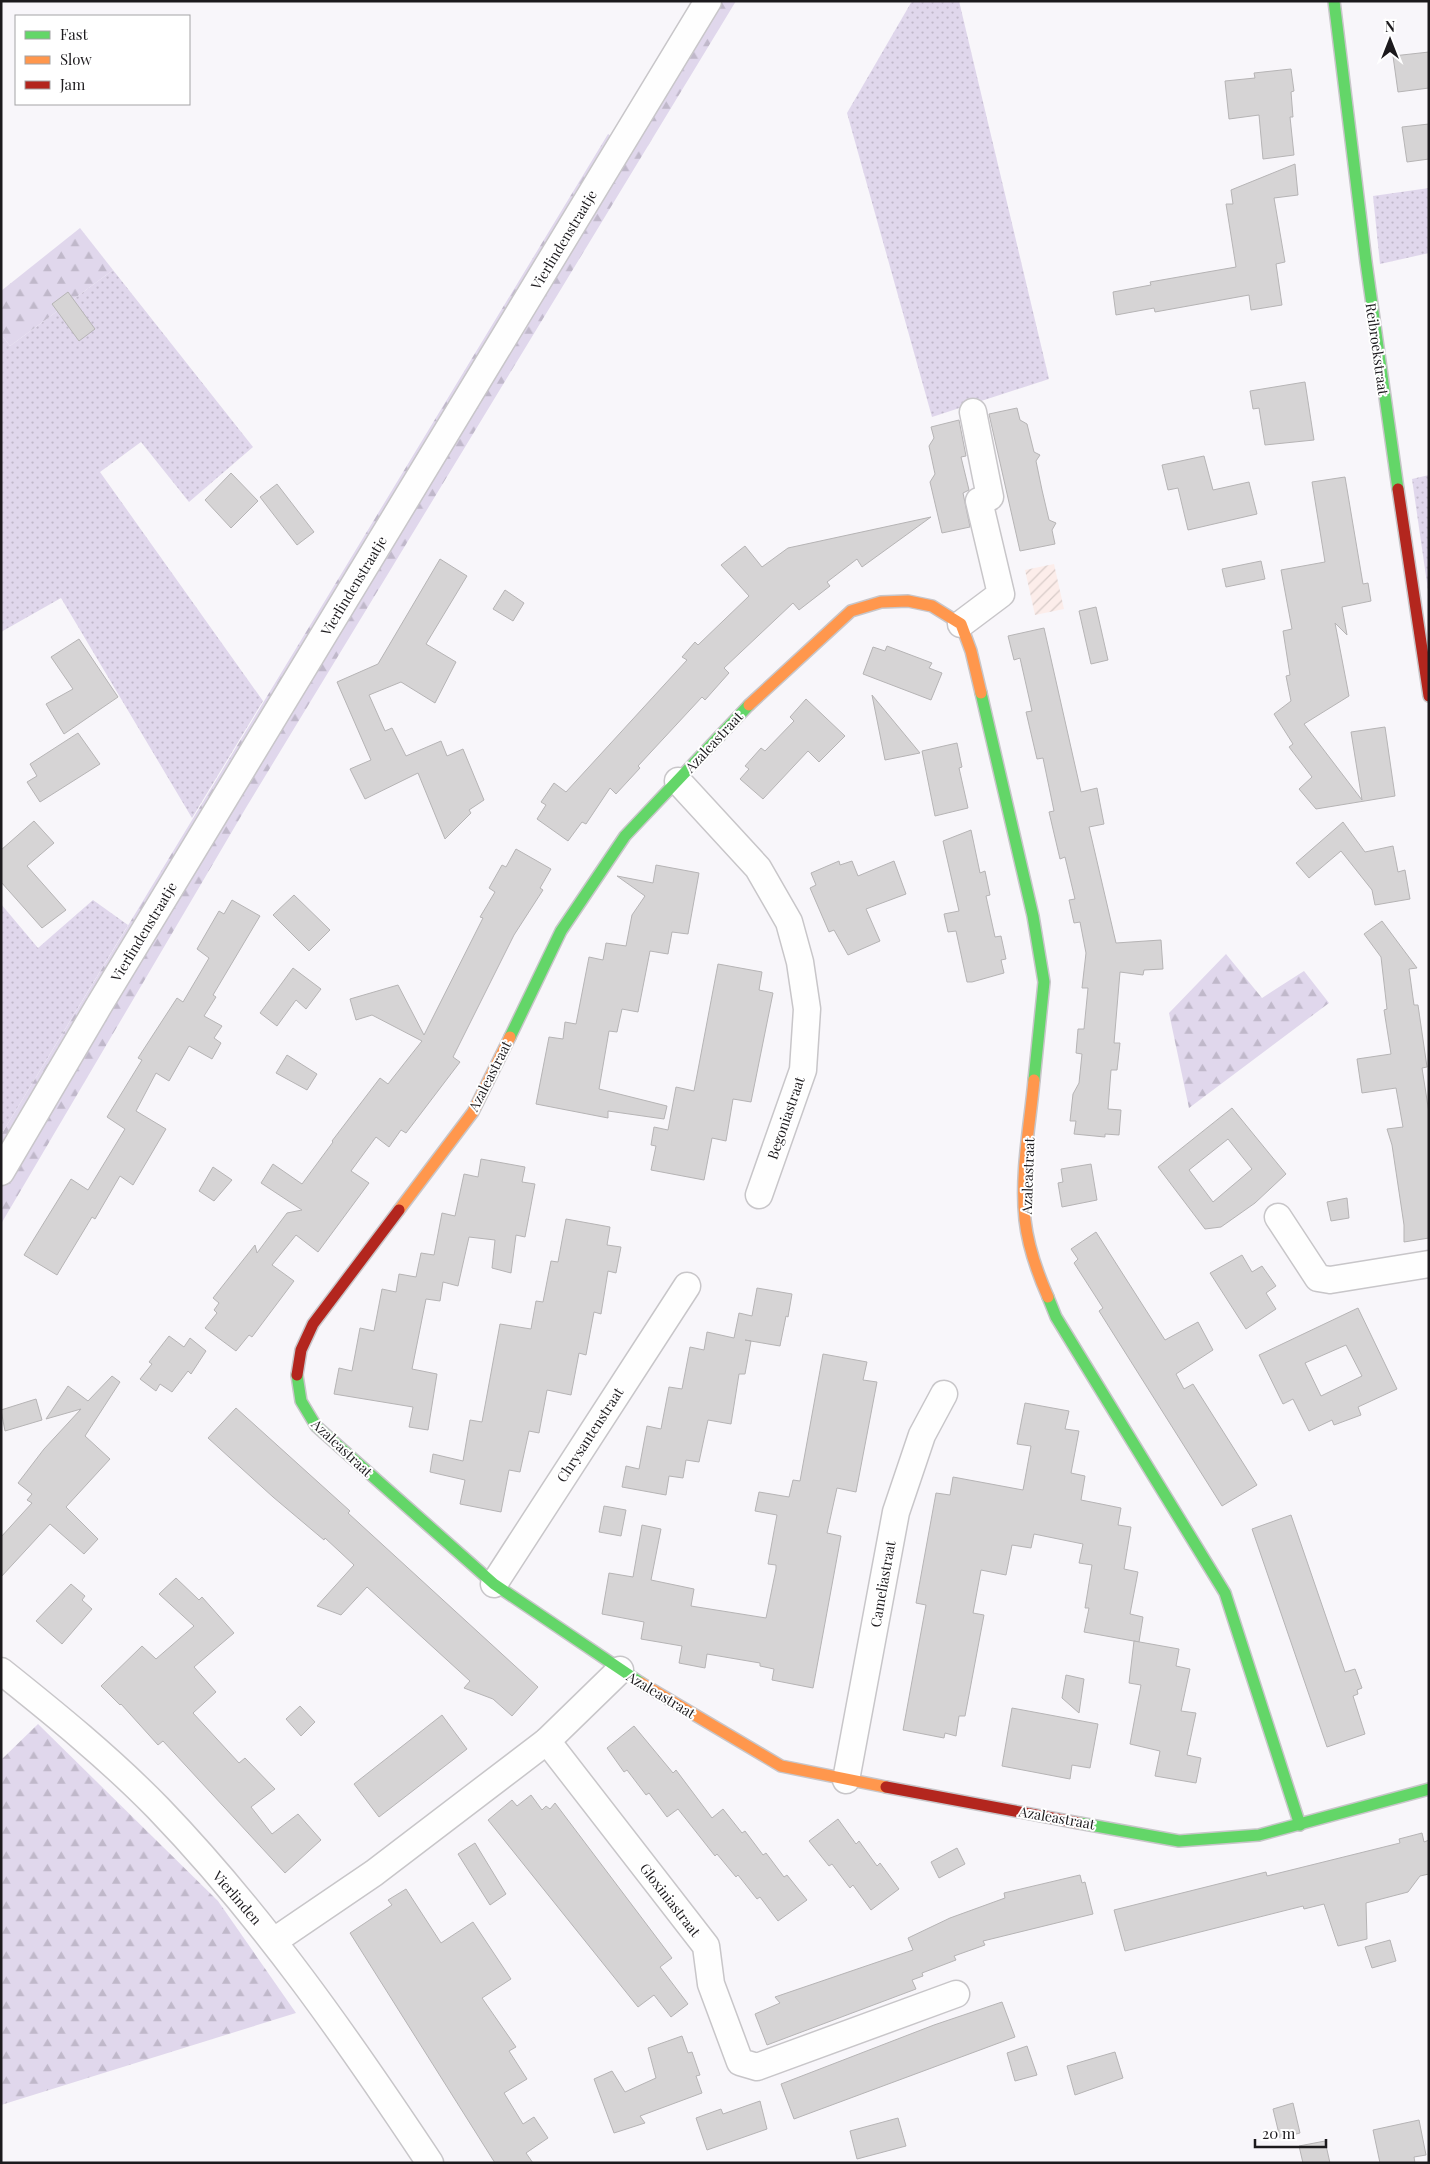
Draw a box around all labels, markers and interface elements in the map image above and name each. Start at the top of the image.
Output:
legend [15,15,190,105]
north arrow [1365,15,1415,65]
text: N [1385,17,1395,36]
text: Fast [60,24,89,44]
text: Slow [60,49,92,69]
text: Jam [59,74,86,94]
street label: Vierlindenstraatje [526,186,601,294]
street label: Reibroekstraat [1362,302,1394,397]
street label: Vierlindenstraatje [316,532,391,640]
street label: Azaleastraat [680,706,747,777]
street label: Vierlindenstraatje [106,878,181,986]
street label: Azaleastraat [463,1036,516,1115]
street label: Begoniastraat [762,1073,809,1162]
street label: Azaleastraat [1017,1136,1038,1216]
street label: Chrysantenstraat [552,1383,628,1486]
street label: Azaleastraat [307,1414,378,1481]
street label: Cameliastraat [866,1538,900,1629]
street label: Azaleastraat [623,1666,700,1723]
street label: Azaleastraat [1017,1801,1098,1834]
street label: Gloxiniastraat [636,1859,706,1941]
street label: Vierlinden [208,1866,266,1929]
scale bar [1255,2116,1326,2148]
text: 20 m [1262,2123,1296,2143]

